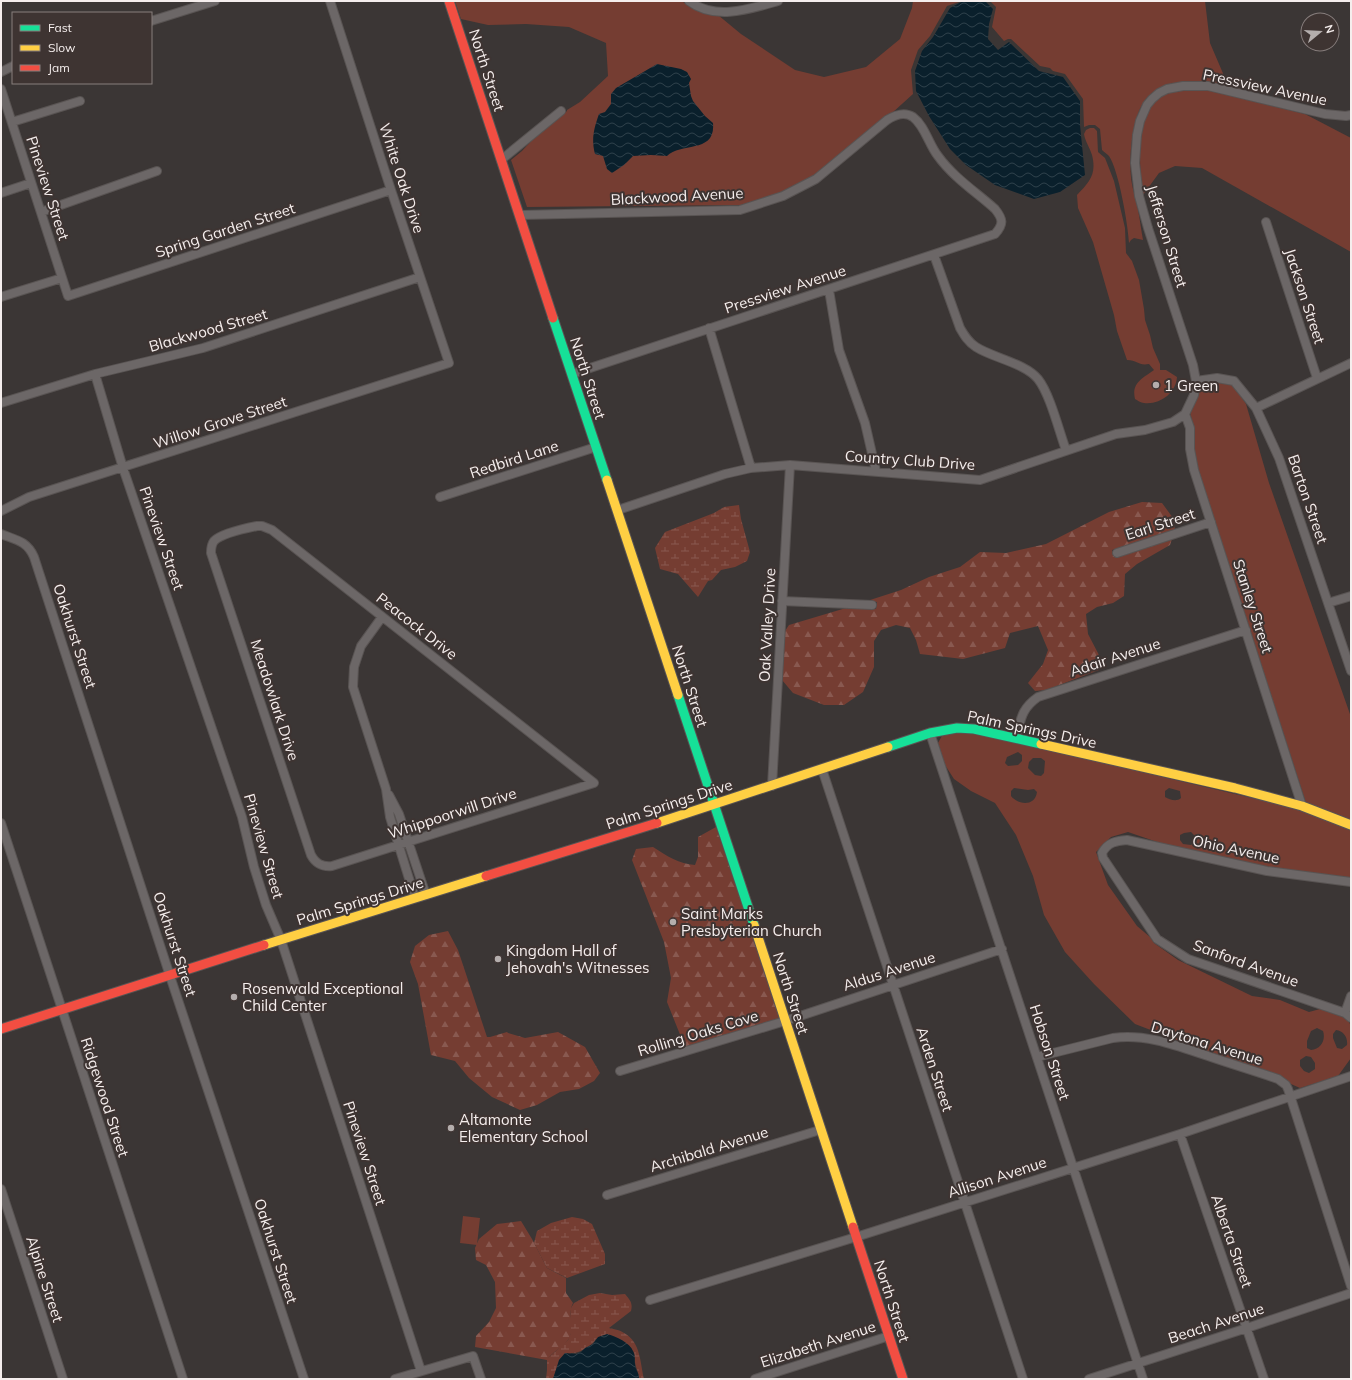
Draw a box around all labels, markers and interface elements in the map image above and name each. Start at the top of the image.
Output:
legend [12,12,152,84]
north arrow [1300,12,1340,52]
text: Fast [48,20,72,35]
text: N [1322,23,1337,35]
street label: North Street [465,27,509,113]
text: Slow [48,40,76,55]
text: Jam [48,60,70,75]
street label: Pressview Avenue [1201,65,1329,109]
street label: White Oak Drive [375,120,429,236]
street label: Pineview Street [22,134,74,242]
street label: Jefferson Street [1142,182,1192,290]
street label: Blackwood Avenue [610,183,744,209]
street label: Spring Garden Street [153,198,297,262]
street label: Jackson Street [1281,246,1329,346]
street label: Pressview Avenue [722,260,848,318]
street label: Blackwood Street [147,304,269,356]
street label: North Street [566,335,610,421]
place label: 1 Green [1164,376,1218,395]
marker: 1 Green [1151,380,1161,390]
street label: Willow Grove Street [151,391,289,453]
street label: Redbird Lane [467,436,561,482]
street label: Country Club Drive [844,446,976,474]
street label: Barton Street [1284,452,1332,546]
street label: Pineview Street [135,484,189,592]
street label: Earl Street [1123,504,1197,544]
street label: Stanley Street [1229,557,1277,655]
street label: Oak Valley Drive [755,568,779,682]
street label: Oakhurst Street [49,581,101,691]
street label: Peacock Drive [373,588,461,664]
street label: Adair Avenue [1067,633,1163,681]
street label: Meadowlark Drive [246,637,304,763]
street label: North Street [668,643,712,729]
street label: Palm Springs Drive [966,706,1098,752]
street label: Palm Springs Drive [603,775,735,833]
street label: Whippoorwill Drive [385,783,519,843]
street label: Pineview Street [240,791,288,901]
street label: Ohio Avenue [1191,830,1281,868]
street label: Palm Springs Drive [294,873,426,929]
street label: Oakhurst Street [149,889,201,999]
place label: Saint Marks Presbyterian Church [681,904,822,940]
marker: Saint Marks Presbyterian Church [668,917,678,927]
street label: Sanford Avenue [1191,935,1301,991]
place label: Kingdom Hall of Jehovah's Witnesses [506,941,650,977]
street label: Aldus Avenue [840,947,938,995]
street label: North Street [769,950,813,1036]
marker: Kingdom Hall of Jehovah's Witnesses [493,954,503,964]
place label: Rosenwald Exceptional Child Center [242,979,403,1015]
marker: Rosenwald Exceptional Child Center [229,992,239,1002]
street label: Hobson Street [1026,1002,1074,1102]
street label: Rolling Oaks Cove [635,1006,761,1060]
street label: Daytona Avenue [1149,1017,1265,1069]
street label: Arden Street [912,1024,958,1114]
street label: Ridgewood Street [77,1035,133,1159]
street label: Pineview Street [339,1099,391,1207]
place label: Altamonte Elementary School [459,1110,588,1146]
street label: Archibald Avenue [647,1122,771,1176]
marker: Altamonte Elementary School [446,1123,456,1133]
street label: Allison Avenue [945,1152,1049,1202]
street label: Alberta Street [1207,1192,1257,1290]
street label: Oakhurst Street [250,1196,302,1306]
street label: Alpine Street [22,1233,68,1325]
street label: North Street [870,1258,914,1344]
street label: Beach Avenue [1166,1299,1266,1347]
street label: Elizabeth Avenue [758,1316,878,1372]

